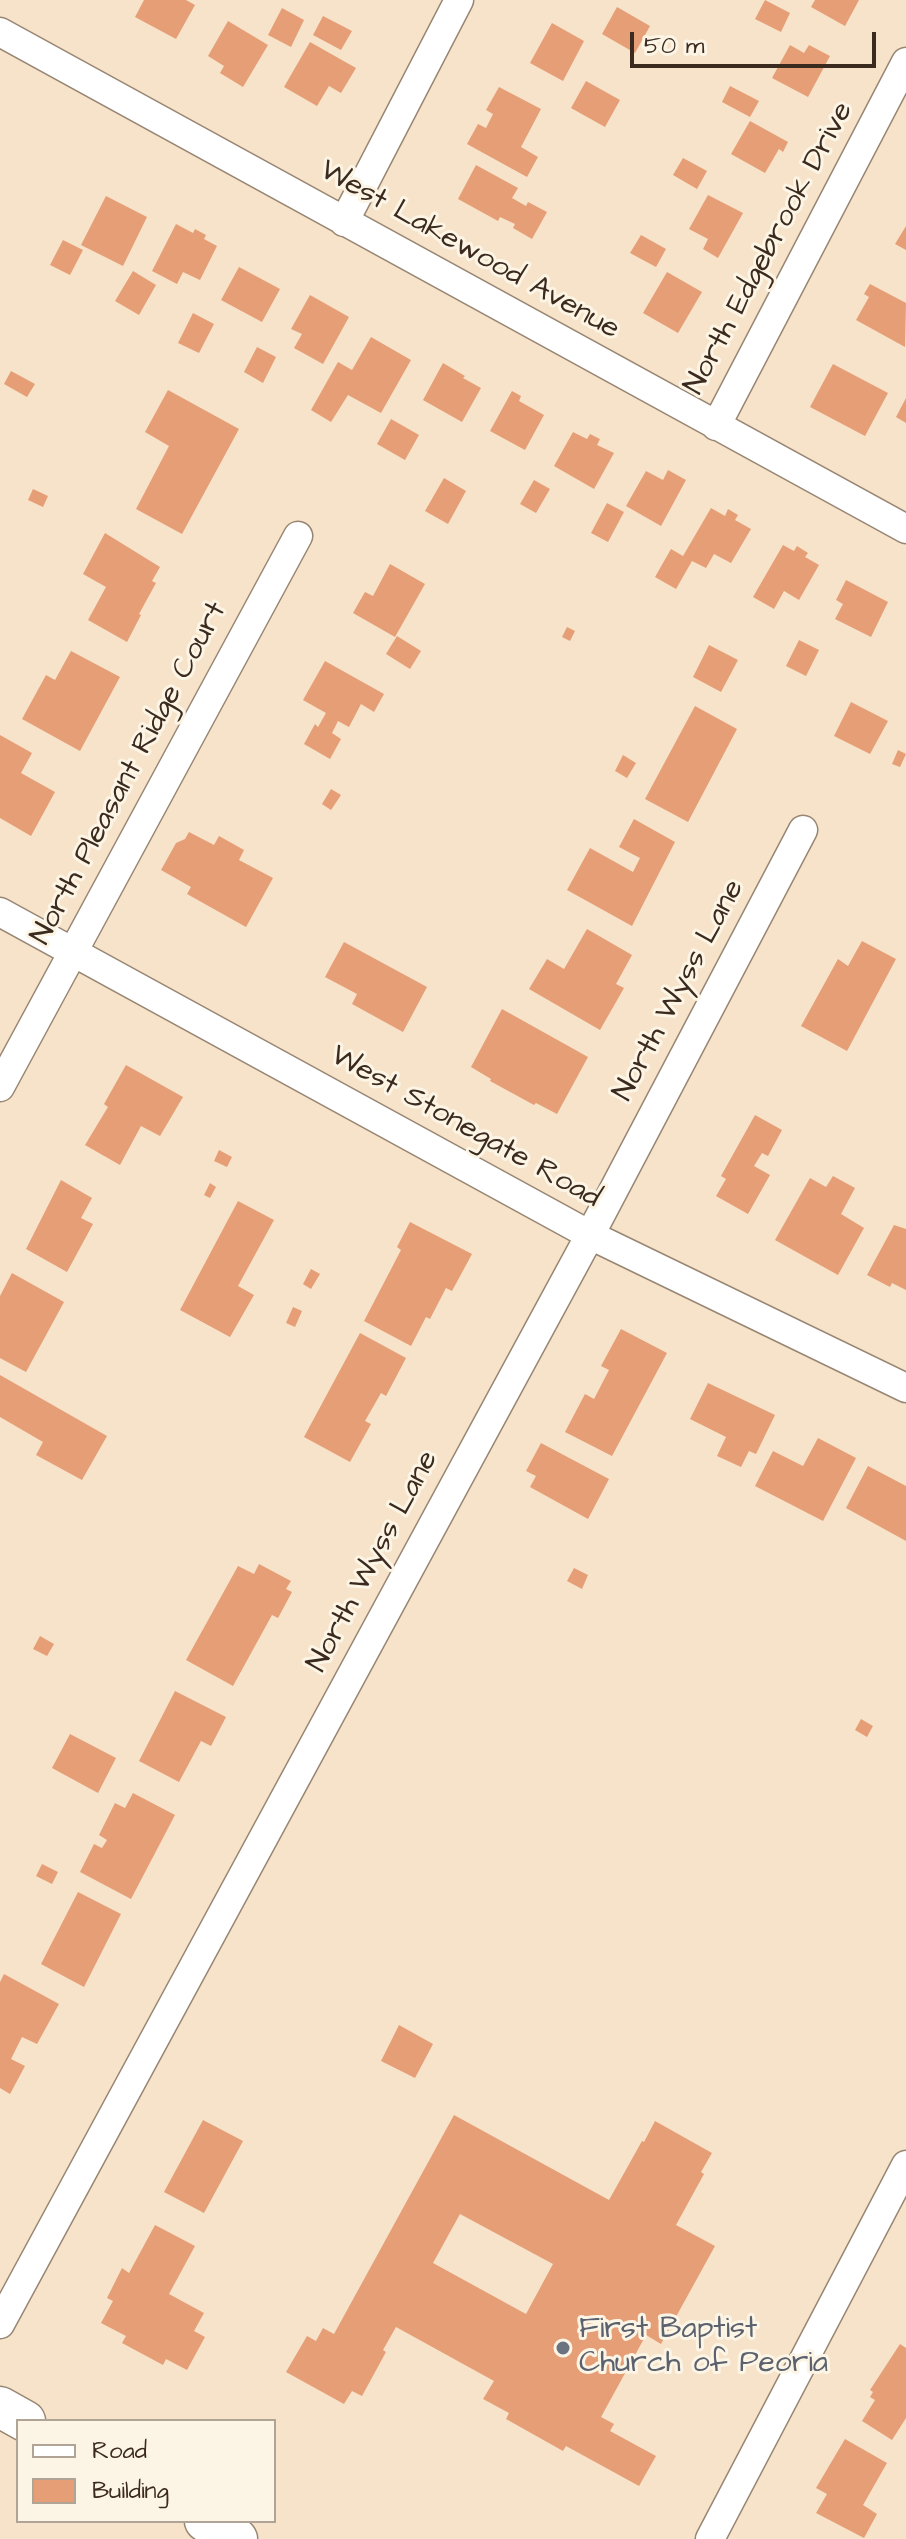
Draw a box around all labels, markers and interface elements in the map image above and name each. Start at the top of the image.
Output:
scale bar [634,16,880,66]
text: 50 m [644,29,704,63]
street label: North Edgebrook Drive [678,97,862,401]
street label: West Lakewood Avenue [313,154,625,348]
street label: North Pleasant Ridge Court [24,596,236,952]
street label: North Wyss Lane [607,874,753,1108]
street label: West Stonegate Road [324,1039,606,1217]
street label: North Wyss Lane [301,1445,447,1679]
place label: First Baptist Church of Peoria [579,2313,828,2384]
marker: First Baptist Church of Peoria [554,2339,572,2357]
legend [16,2419,276,2523]
text: Road [92,2434,147,2468]
text: Building [92,2474,169,2508]

